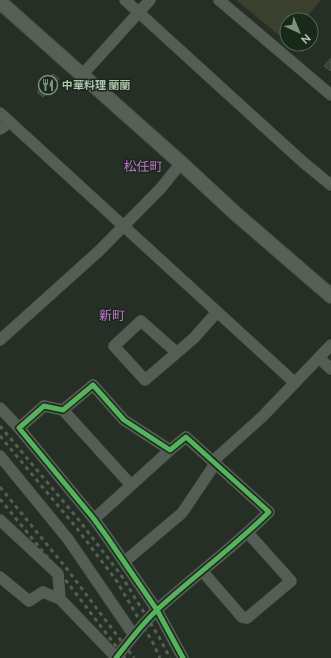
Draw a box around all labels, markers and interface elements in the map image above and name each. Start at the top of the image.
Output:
north arrow [279,12,319,52]
text: N [298,31,313,46]
restaurant icon: 中華料理 蘭蘭 [37,74,59,96]
place label: 中華料理 蘭蘭 [62,79,131,92]
district label: 松任町 [123,159,163,174]
district label: 新町 [99,308,125,323]

